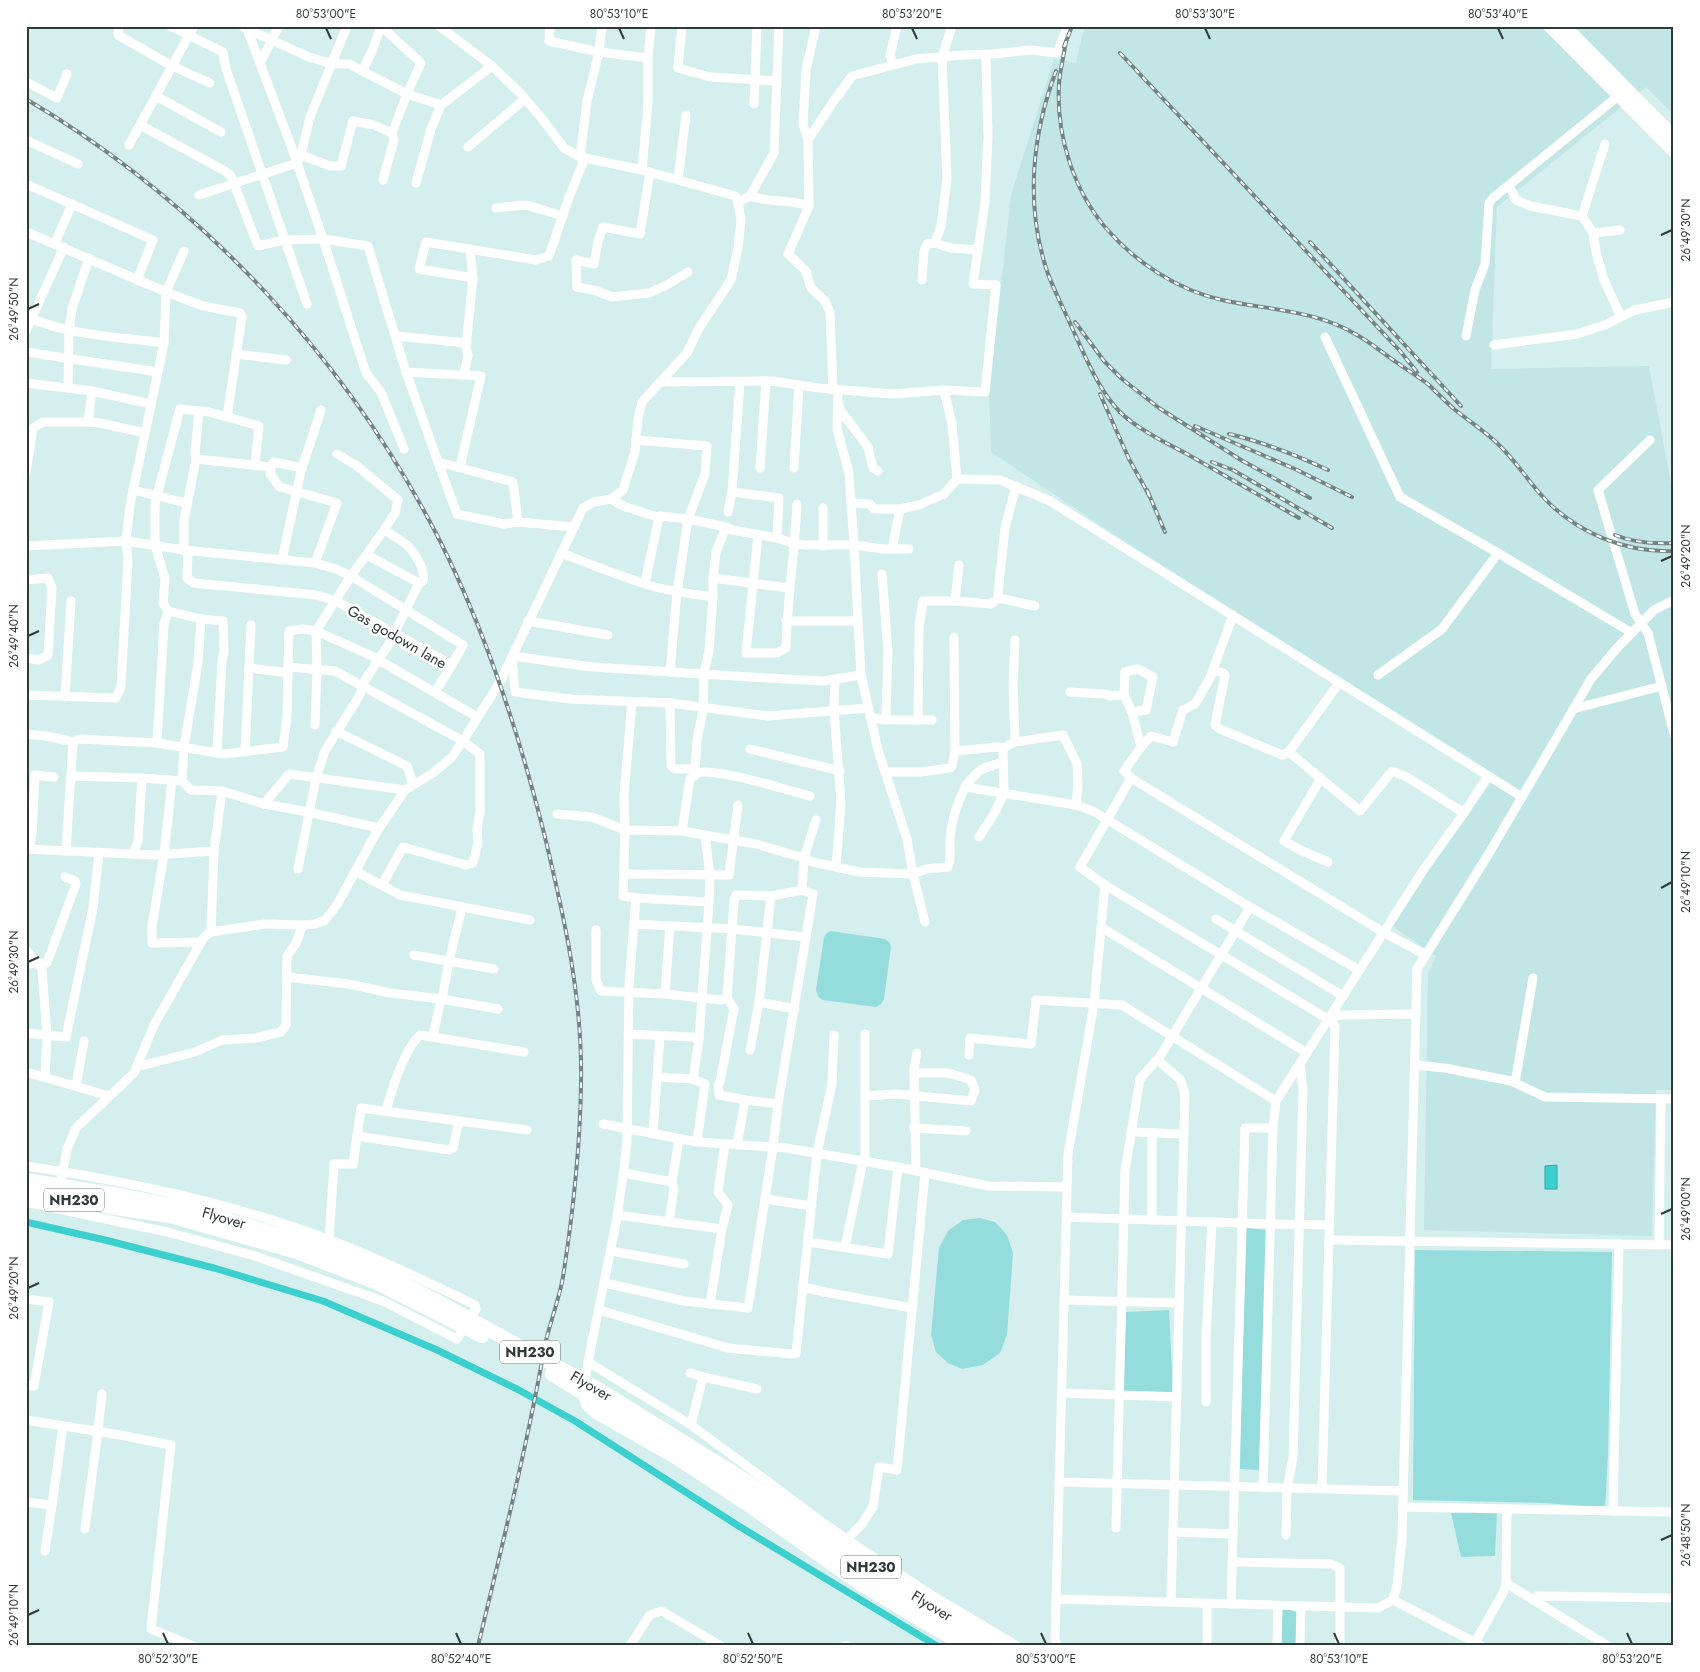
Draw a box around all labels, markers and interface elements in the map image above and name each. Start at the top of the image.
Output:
text: 80°53'00"E [296,5,356,23]
text: 80°53'10"E [590,5,648,23]
text: 80°53'20"E [882,5,942,23]
text: 80°53'30"E [1175,5,1235,23]
text: 80°53'40"E [1468,5,1528,23]
text: 26°49'30"N [1677,198,1695,262]
text: 26°49'50"N [5,277,23,341]
text: 26°49'20"N [1677,524,1695,588]
street label: Gas godown lane [343,600,451,675]
text: 26°49'40"N [5,604,23,668]
text: 26°49'10"N [1677,851,1695,913]
text: 26°49'30"N [5,930,23,994]
text: 26°49'00"N [1677,1177,1695,1241]
road number: NH230 [44,1188,104,1212]
street label: Flyover [200,1201,249,1235]
text: 26°49'20"N [5,1256,23,1320]
road number: NH230 [500,1340,560,1364]
street label: Flyover [566,1365,617,1407]
text: 26°48'50"N [1677,1504,1695,1566]
road number: NH230 [841,1555,901,1578]
text: 26°49'10"N [5,1584,23,1646]
street label: Flyover [907,1585,957,1627]
text: 80°52'30"E [138,1650,198,1668]
text: 80°52'40"E [431,1650,491,1668]
text: 80°52'50"E [723,1650,783,1668]
text: 80°53'00"E [1016,1650,1076,1668]
text: 80°53'10"E [1310,1650,1368,1668]
text: 80°53'20"E [1602,1650,1662,1668]

